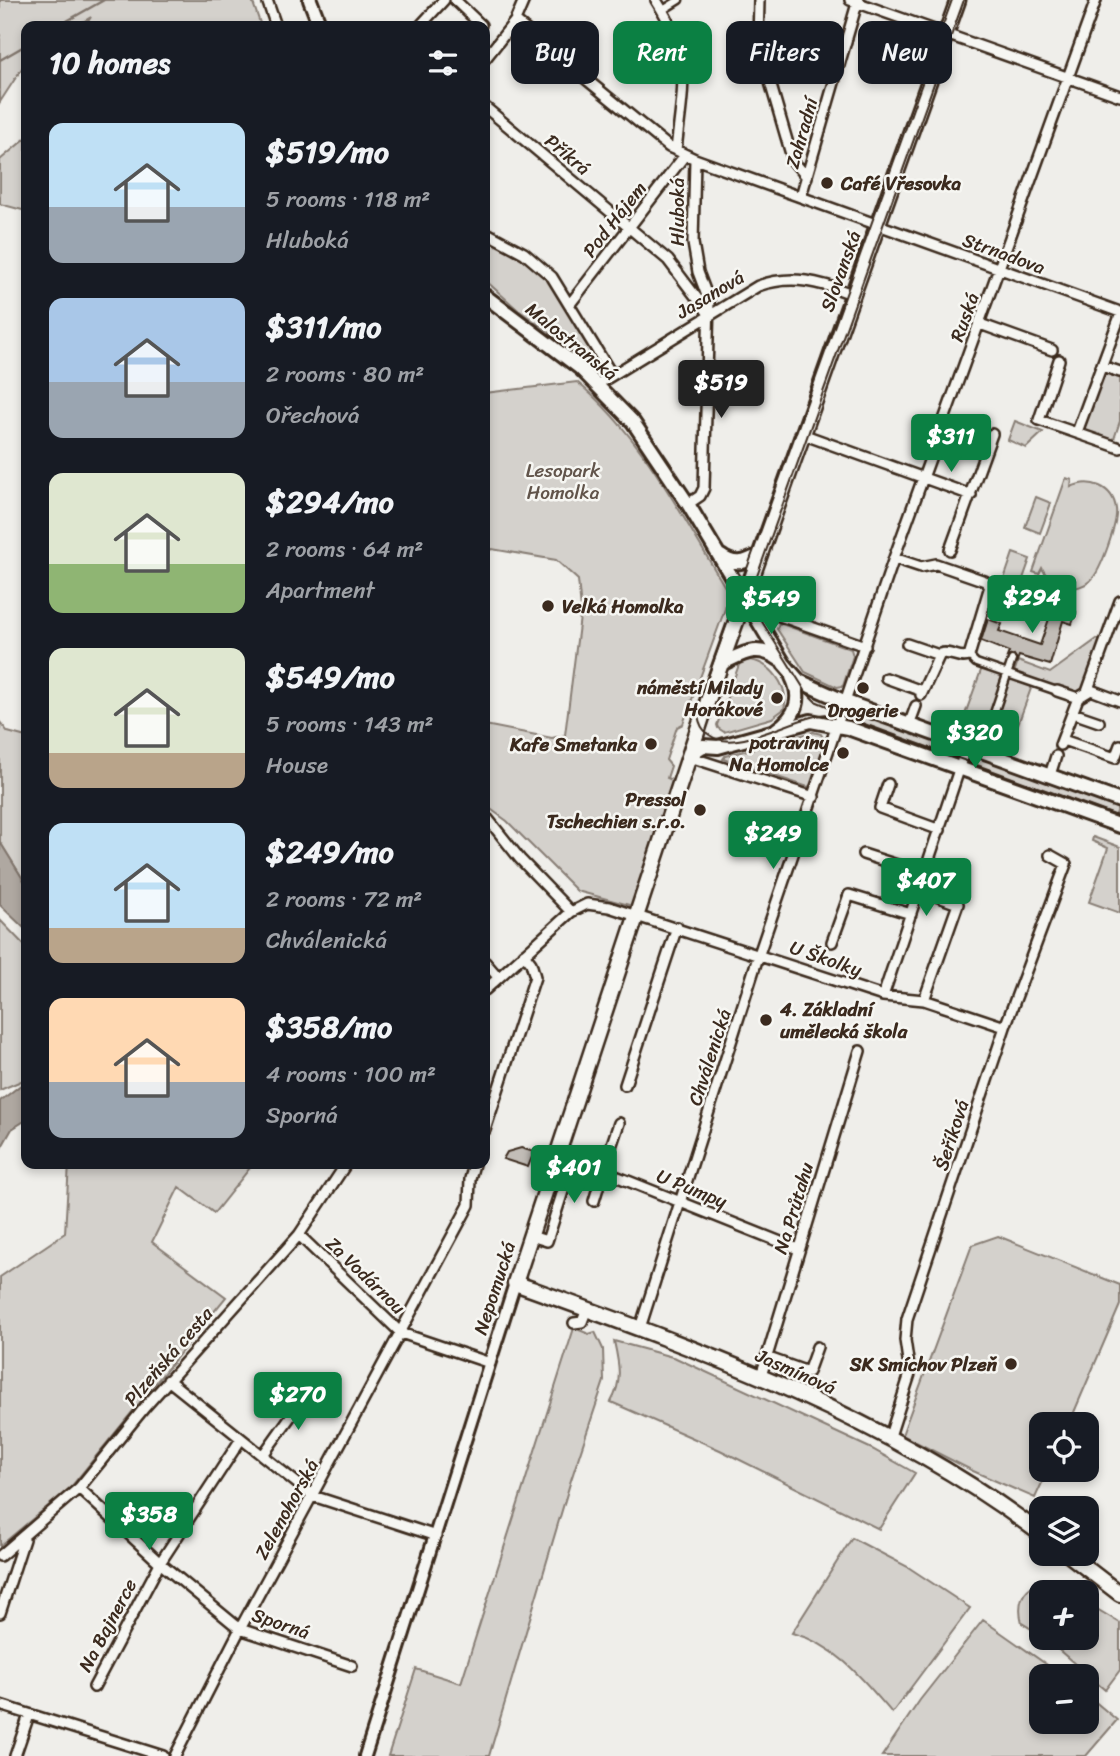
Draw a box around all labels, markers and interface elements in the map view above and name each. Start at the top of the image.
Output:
chip: Buy [511,21,599,84]
chip: Rent [613,21,712,84]
chip: Filters [726,21,844,84]
chip: New [858,21,952,84]
text: 10 homes [49,36,170,90]
icon: filters [424,44,462,82]
street label: Zahradní [776,91,828,173]
text: $519/mo [266,125,389,179]
street label: Příkrá [537,125,599,184]
icon: home [105,151,189,235]
place label: Café Vřesovka [840,167,961,200]
street label: Pod Hájem [574,174,655,265]
marker: Café Vřesovka [819,175,835,191]
street label: Hluboká [661,177,694,246]
text: 5 rooms · 118 m² [266,179,430,220]
text: Hluboká [266,220,349,261]
street label: Strnadova [958,223,1050,284]
street label: Slovanská [811,226,871,316]
street label: Jasanová [669,261,751,328]
street label: Ruská [940,288,989,346]
street label: Malostranská [518,293,626,390]
text: $311/mo [266,300,382,354]
icon: home [105,326,189,410]
text: 2 rooms · 80 m² [266,354,424,395]
pin: $519 [680,360,762,420]
text: $519 [694,362,748,403]
text: Ořechová [266,395,360,436]
pin: $311 [910,414,992,474]
text: $311 [927,416,975,457]
park label: Lesopark Homolka [526,454,601,509]
text: $294/mo [266,475,394,529]
icon: home [105,501,189,585]
text: 2 rooms · 64 m² [266,529,423,570]
text: Apartment [266,570,375,611]
pin: $549 [730,576,812,636]
pin: $294 [991,576,1073,635]
text: $294 [1003,577,1061,618]
text: $549 [742,578,800,619]
place label: Velká Homolka [562,590,684,623]
marker: Velká Homolka [540,598,556,614]
text: $549/mo [266,650,395,704]
place label: náměstí Milady Horákové [636,671,764,726]
icon: home [105,676,189,760]
marker: Drogerie [855,680,871,696]
marker: náměstí Milady Horákové [769,690,785,706]
place label: Drogerie [828,694,899,727]
text: 5 rooms · 143 m² [266,704,434,745]
pin: $320 [934,710,1016,770]
text: $320 [947,712,1003,753]
place label: potraviny Na Homolce [729,726,830,781]
place label: Kafe Smetanka [509,728,637,761]
marker: Kafe Smetanka [643,736,659,752]
text: House [266,745,328,786]
marker: potraviny Na Homolce [835,745,851,761]
place label: Pressol Tschechien s.r.o. [547,783,688,838]
marker: Pressol Tschechien s.r.o. [692,802,708,818]
pin: $249 [732,812,814,871]
text: $249 [744,813,802,854]
text: $249/mo [266,825,394,879]
icon: home [105,851,189,935]
pin: $407 [885,858,967,918]
text: $407 [897,860,955,901]
text: 2 rooms · 72 m² [266,879,422,920]
text: Chválenická [266,920,387,961]
street label: U Školky [785,931,867,986]
place label: 4. Základní umělecká škola [779,993,908,1048]
text: $358/mo [266,1000,392,1054]
street label: Chválenická [678,1004,741,1110]
marker: 4. Základní umělecká škola [758,1012,774,1028]
icon: home [105,1026,189,1110]
text: 4 rooms · 100 m² [266,1054,436,1095]
text: Sporná [266,1095,338,1136]
street label: Šeříková [925,1095,979,1175]
pin: $401 [533,1146,615,1205]
text: $401 [547,1147,601,1188]
street label: Na Průtahu [764,1158,823,1258]
street label: U Pumpy [652,1159,732,1218]
street label: Za Vodárnou [318,1228,414,1322]
street label: Nepomucká [464,1237,525,1339]
street label: Plzeňská cesta [116,1299,222,1414]
street label: Jasmínová [749,1339,842,1404]
place label: SK Smíchov Plzeň [849,1348,998,1381]
marker: SK Smíchov Plzeň [1003,1356,1019,1372]
pin: $270 [257,1372,339,1432]
text: $270 [270,1374,326,1415]
map controls [1029,1412,1099,1734]
button: locate [1029,1412,1099,1482]
street label: Zelenohorská [245,1452,328,1566]
pin: $358 [108,1492,190,1552]
text: $358 [121,1494,177,1535]
button: layers [1029,1496,1099,1566]
street label: Na Bajnerce [69,1572,146,1678]
button: + [1029,1580,1099,1650]
street label: Sporná [247,1598,315,1649]
button: − [1029,1664,1099,1734]

